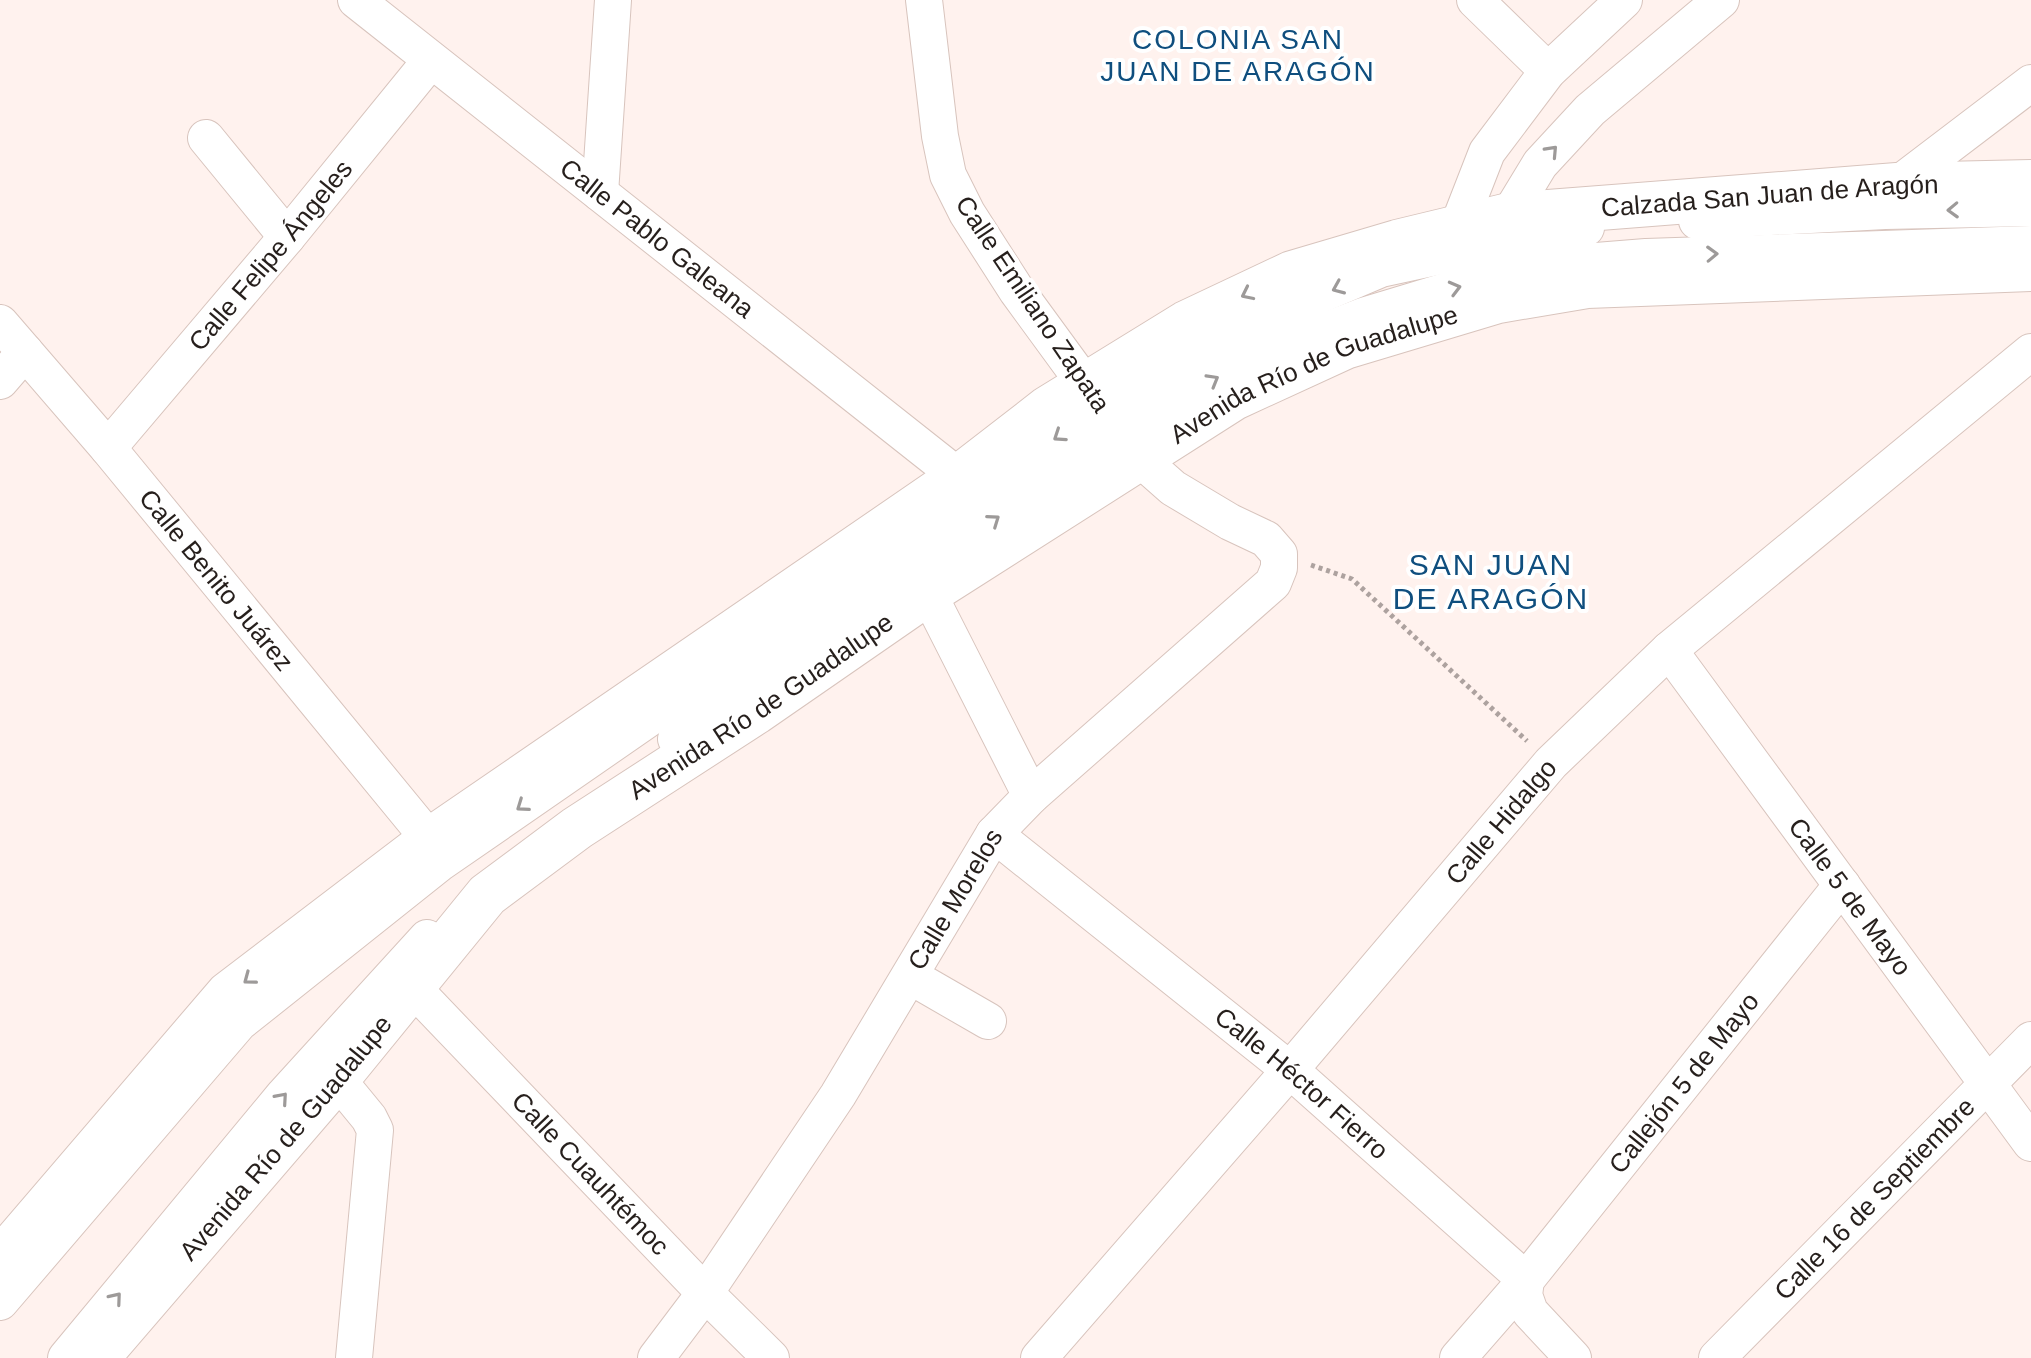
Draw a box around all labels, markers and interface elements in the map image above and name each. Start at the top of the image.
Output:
district label: COLONIA SAN JUAN DE ARAGÓN [1100,24,1376,87]
one-way arrow [1543,146,1558,160]
street label: Calle Pablo Galeana [554,152,760,324]
street label: Calle Felipe Ángeles [182,154,358,357]
street label: Calzada San Juan de Aragón [1600,169,1939,223]
street label: Calle Emiliano Zapata [949,190,1117,418]
one-way arrow [1946,201,1959,218]
one-way arrow [1706,246,1719,263]
one-way arrow [1331,278,1346,294]
one-way arrow [1448,281,1462,297]
one-way arrow [1241,284,1256,300]
street label: Avenida Río de Guadalupe [1164,299,1461,450]
one-way arrow [1204,374,1219,390]
one-way arrow [1054,426,1068,441]
street label: Calle Benito Juárez [133,483,300,677]
one-way arrow [986,515,1000,530]
district label: SAN JUAN DE ARAGÓN [1393,548,1589,615]
street label: Avenida Río de Guadalupe [623,607,899,806]
street label: Calle Hidalgo [1440,753,1563,890]
one-way arrow [517,796,531,811]
street label: Calle 5 de Mayo [1782,812,1918,981]
street label: Calle Morelos [901,823,1009,975]
one-way arrow [243,969,258,983]
street label: Callejón 5 de Mayo [1602,986,1765,1179]
street label: Calle Héctor Fierro [1209,1001,1395,1165]
street label: Avenida Río de Guadalupe [173,1009,398,1266]
street label: Calle Cuauhtémoc [506,1086,675,1261]
street label: Calle 16 de Septiembre [1768,1091,1981,1306]
one-way arrow [272,1093,287,1107]
one-way arrow [106,1293,121,1307]

